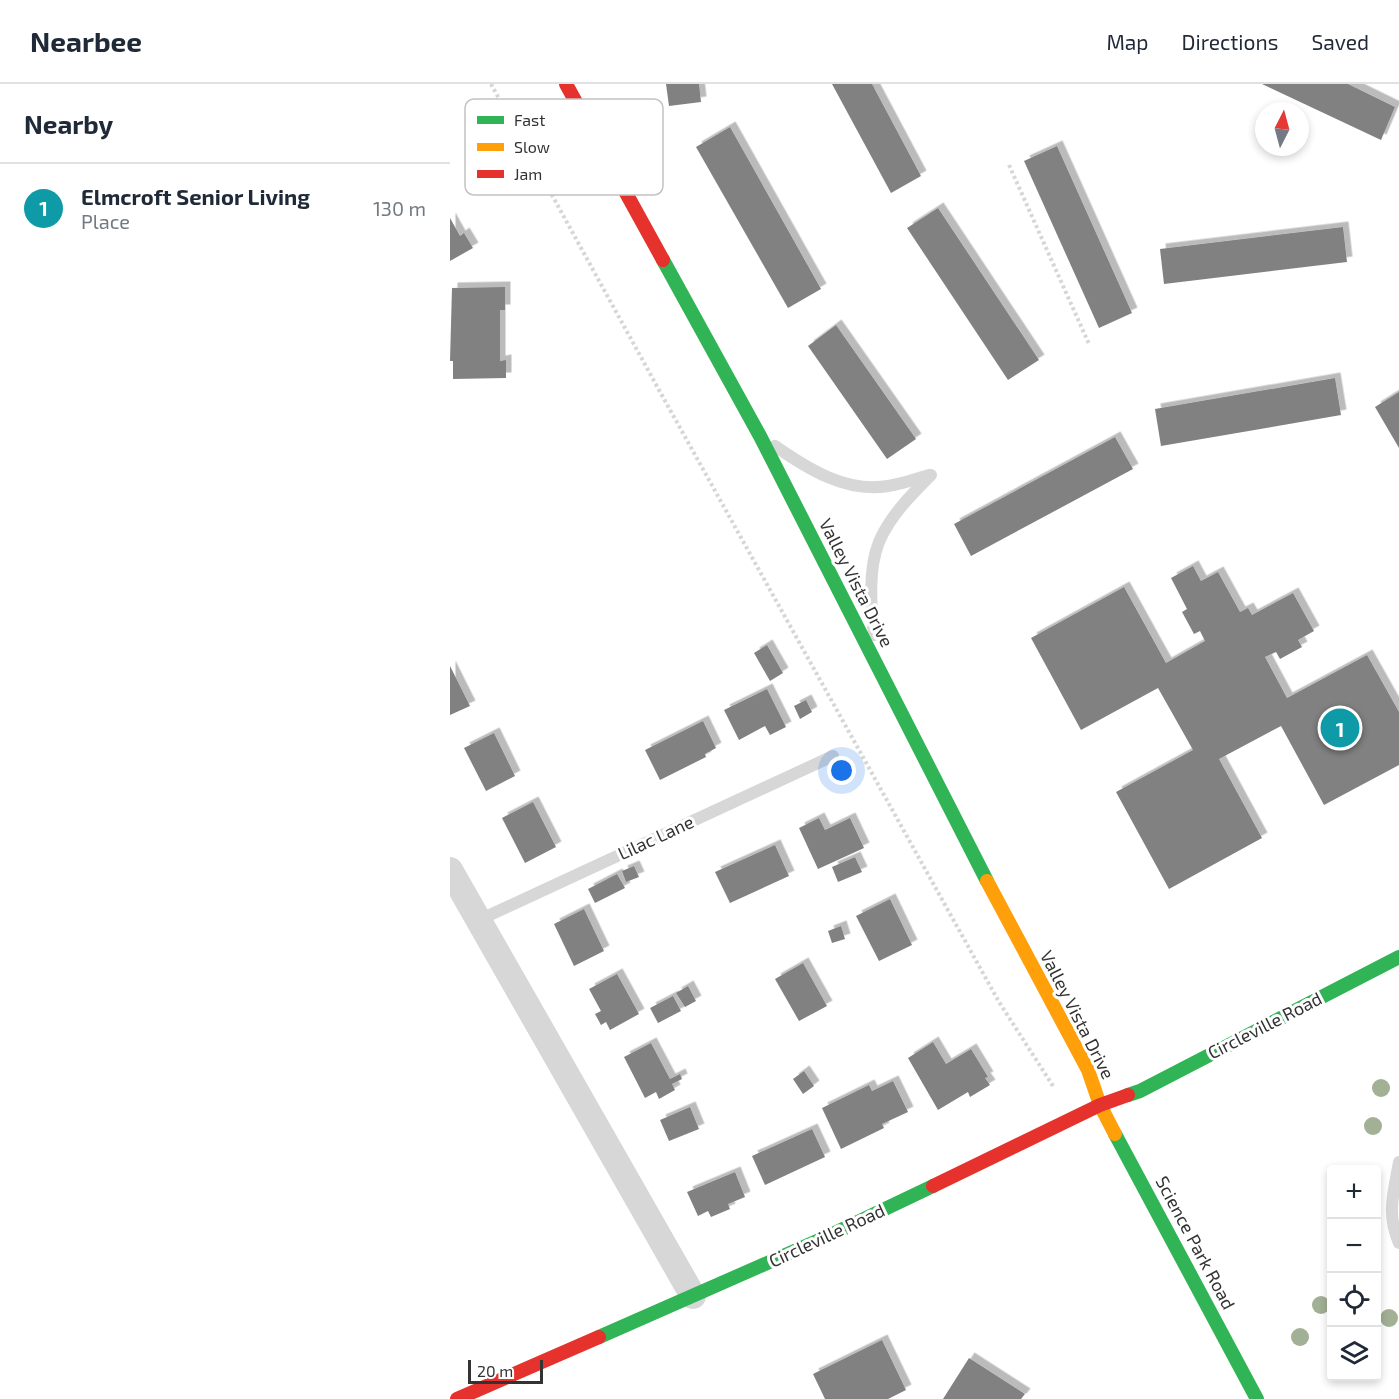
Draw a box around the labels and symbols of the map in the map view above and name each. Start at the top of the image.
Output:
legend [465,99,663,195]
north arrow [1255,102,1309,156]
text: Fast [514,110,545,129]
text: Slow [514,137,550,156]
text: Jam [514,164,542,183]
street label: Valley Vista Drive [815,515,899,651]
pin: 1 [1320,706,1360,750]
your location [827,756,856,785]
street label: Lilac Lane [614,810,697,864]
street label: Valley Vista Drive [1036,947,1120,1083]
street label: Circleville Road [1204,987,1325,1063]
street label: Science Park Road [1151,1172,1240,1313]
street label: Circleville Road [765,1199,888,1272]
scale bar [468,1357,543,1384]

